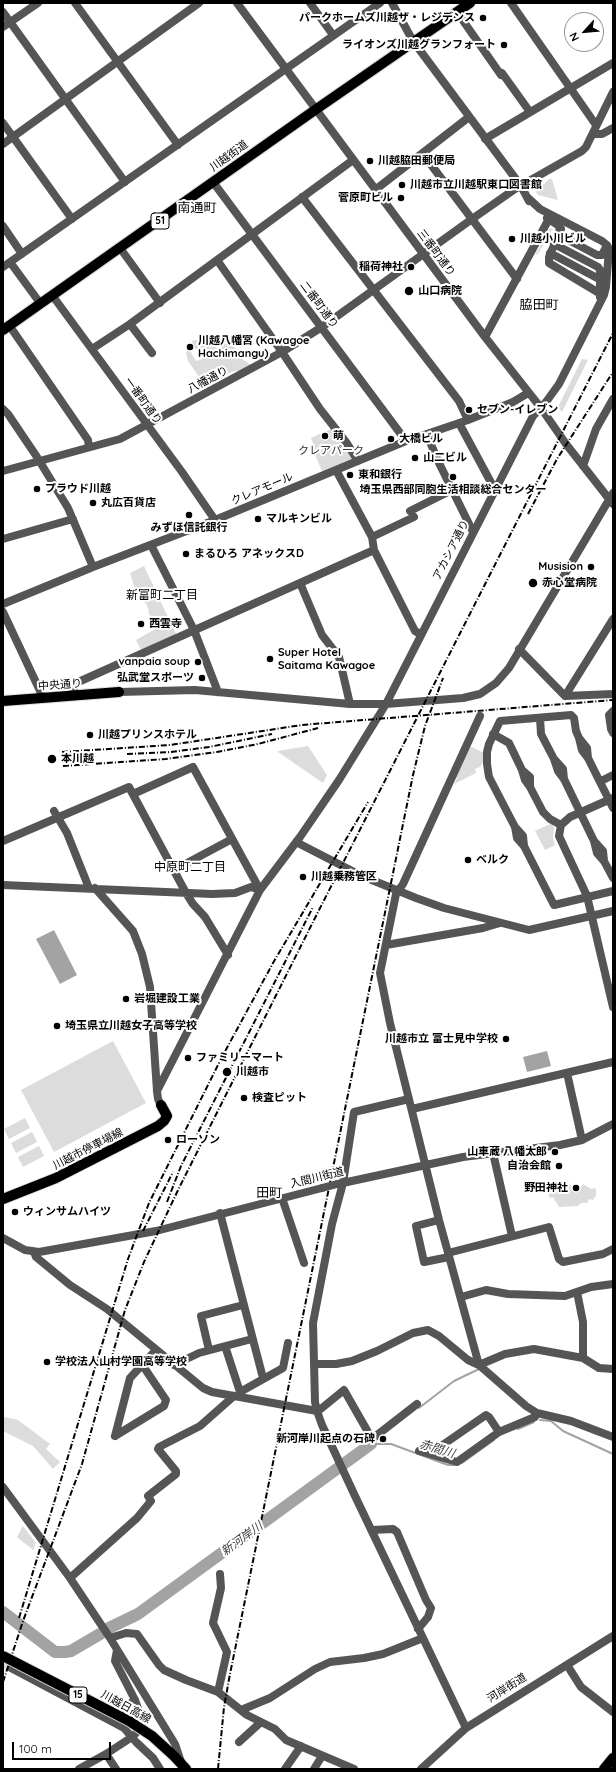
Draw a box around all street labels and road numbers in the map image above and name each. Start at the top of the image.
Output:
street label: 川越街道 [207,138,251,174]
road number: 51 [151,213,169,229]
street label: 三番町通り [414,227,458,279]
street label: 二番町通り [297,279,341,331]
street label: 八幡通り [185,364,231,396]
street label: 一番町通り [121,375,165,427]
street label: クレアモール [229,470,295,508]
street label: アカシア通り [430,518,472,582]
street label: 中央通り [38,677,82,693]
street label: 川越市停車場線 [51,1126,125,1172]
street label: 入間川街道 [289,1165,345,1191]
street label: 河岸街道 [485,1671,529,1705]
road number: 15 [69,1687,87,1703]
street label: 川越日高線 [99,1688,153,1726]

